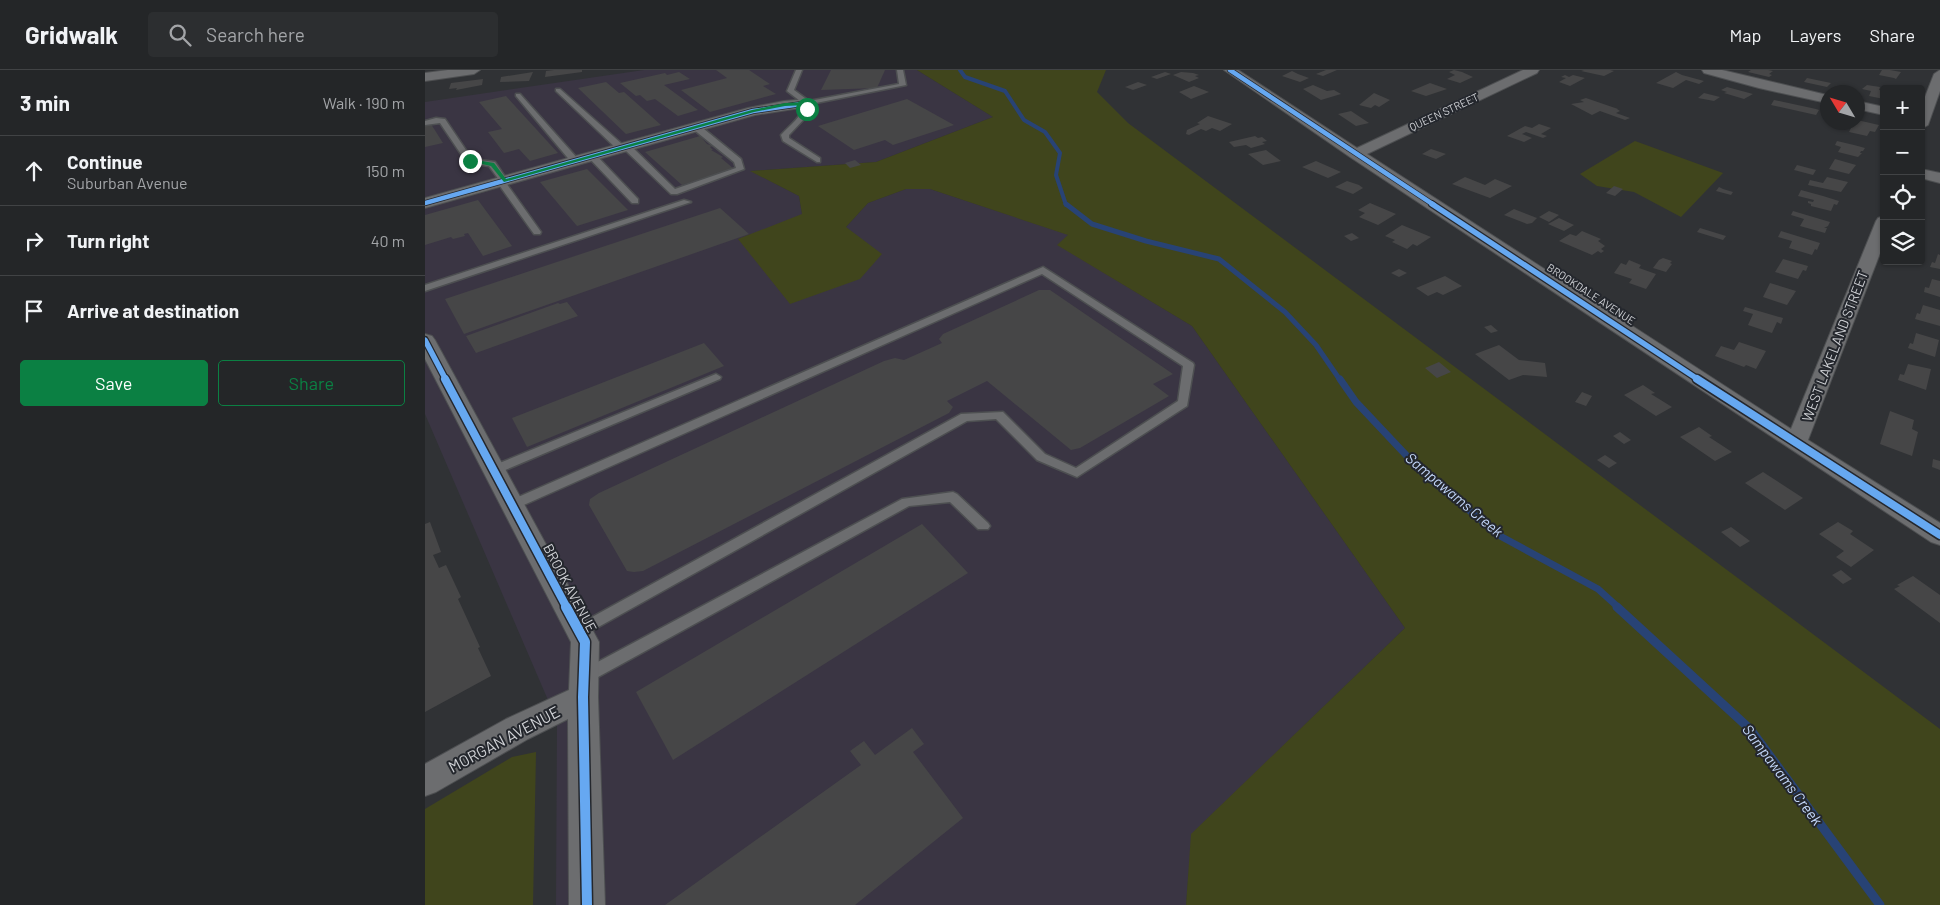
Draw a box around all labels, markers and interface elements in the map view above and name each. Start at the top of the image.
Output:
search box [148,12,498,57]
text: Gridwalk [25,20,118,49]
icon: search [166,21,194,49]
text: Search here [206,23,305,46]
text: Map [1729,24,1761,46]
text: Layers [1789,24,1842,46]
text: Share [1870,24,1915,46]
north arrow [1820,85,1865,130]
map controls [1880,85,1925,265]
button: + [1880,85,1925,130]
text: 3 min [20,90,70,115]
street label: QUEEN STREET [1407,90,1481,133]
text: Walk · 190 m [323,93,405,112]
route start [796,98,819,121]
button: − [1880,130,1925,175]
text: Continue [67,150,143,173]
route end [459,150,482,173]
icon: ahead [20,157,48,185]
text: 150 m [366,161,405,180]
text: Suburban Avenue [67,173,188,192]
button: locate [1880,175,1925,220]
button: layers [1880,220,1925,265]
icon: right [20,227,48,255]
text: Turn right [67,229,149,252]
text: 40 m [371,231,405,250]
street label: BROOKDALE AVENUE [1545,260,1638,327]
street label: WEST LAKELAND STREET [1798,268,1871,424]
icon: arrive [20,297,48,325]
text: Arrive at destination [67,299,239,322]
button: Save [20,360,208,406]
button: Share [218,360,405,406]
water label: Sampawams Creek [1402,448,1507,541]
street label: BROOK AVENUE [540,541,601,635]
street label: MORGAN AVENUE [445,701,563,776]
water label: Sampawams Creek [1739,721,1827,829]

